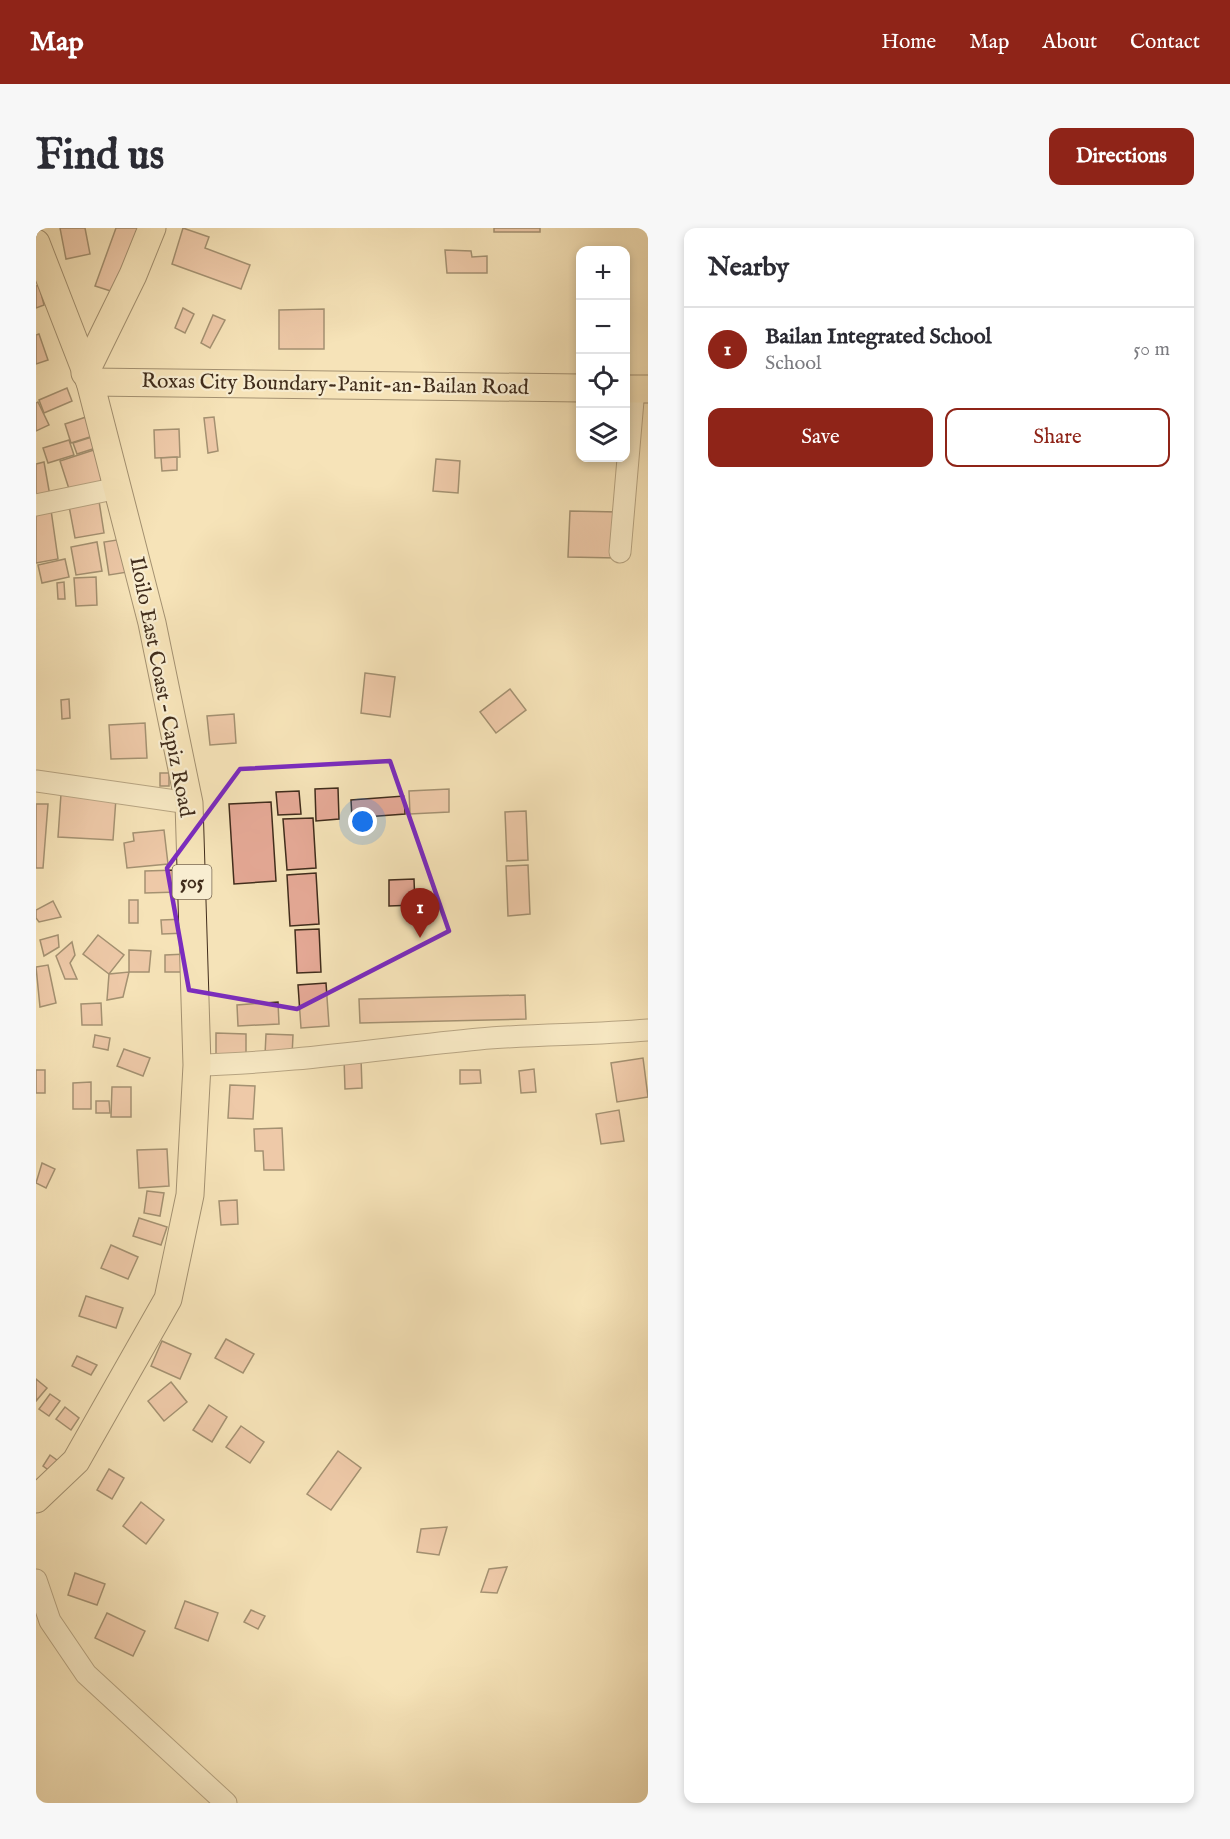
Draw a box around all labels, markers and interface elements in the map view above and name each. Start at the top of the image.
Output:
text: Map [30,25,84,60]
text: Home [881,29,936,56]
text: Map [969,29,1009,56]
text: About [1042,29,1097,56]
text: Contact [1130,29,1200,56]
button: Directions [1049,128,1194,185]
text: Find us [36,130,164,183]
map controls [576,246,630,462]
button: + [576,246,630,300]
text: Nearby [708,251,789,284]
button: − [576,300,630,354]
text: Bailan Integrated School [765,323,991,351]
text: 1 [724,337,731,362]
text: 50 m [1133,337,1170,362]
text: School [765,351,821,376]
button: locate [576,354,630,408]
street label: Roxas City Boundary-Panit-an-Bailan Road [141,368,530,402]
button: layers [576,408,630,462]
button: Save [708,408,933,467]
button: Share [945,408,1170,467]
street label: Iloilo East Coast – Capiz Road [122,554,200,820]
your location [348,807,377,836]
road number: 505 [172,865,212,899]
pin: 1 [400,888,440,938]

